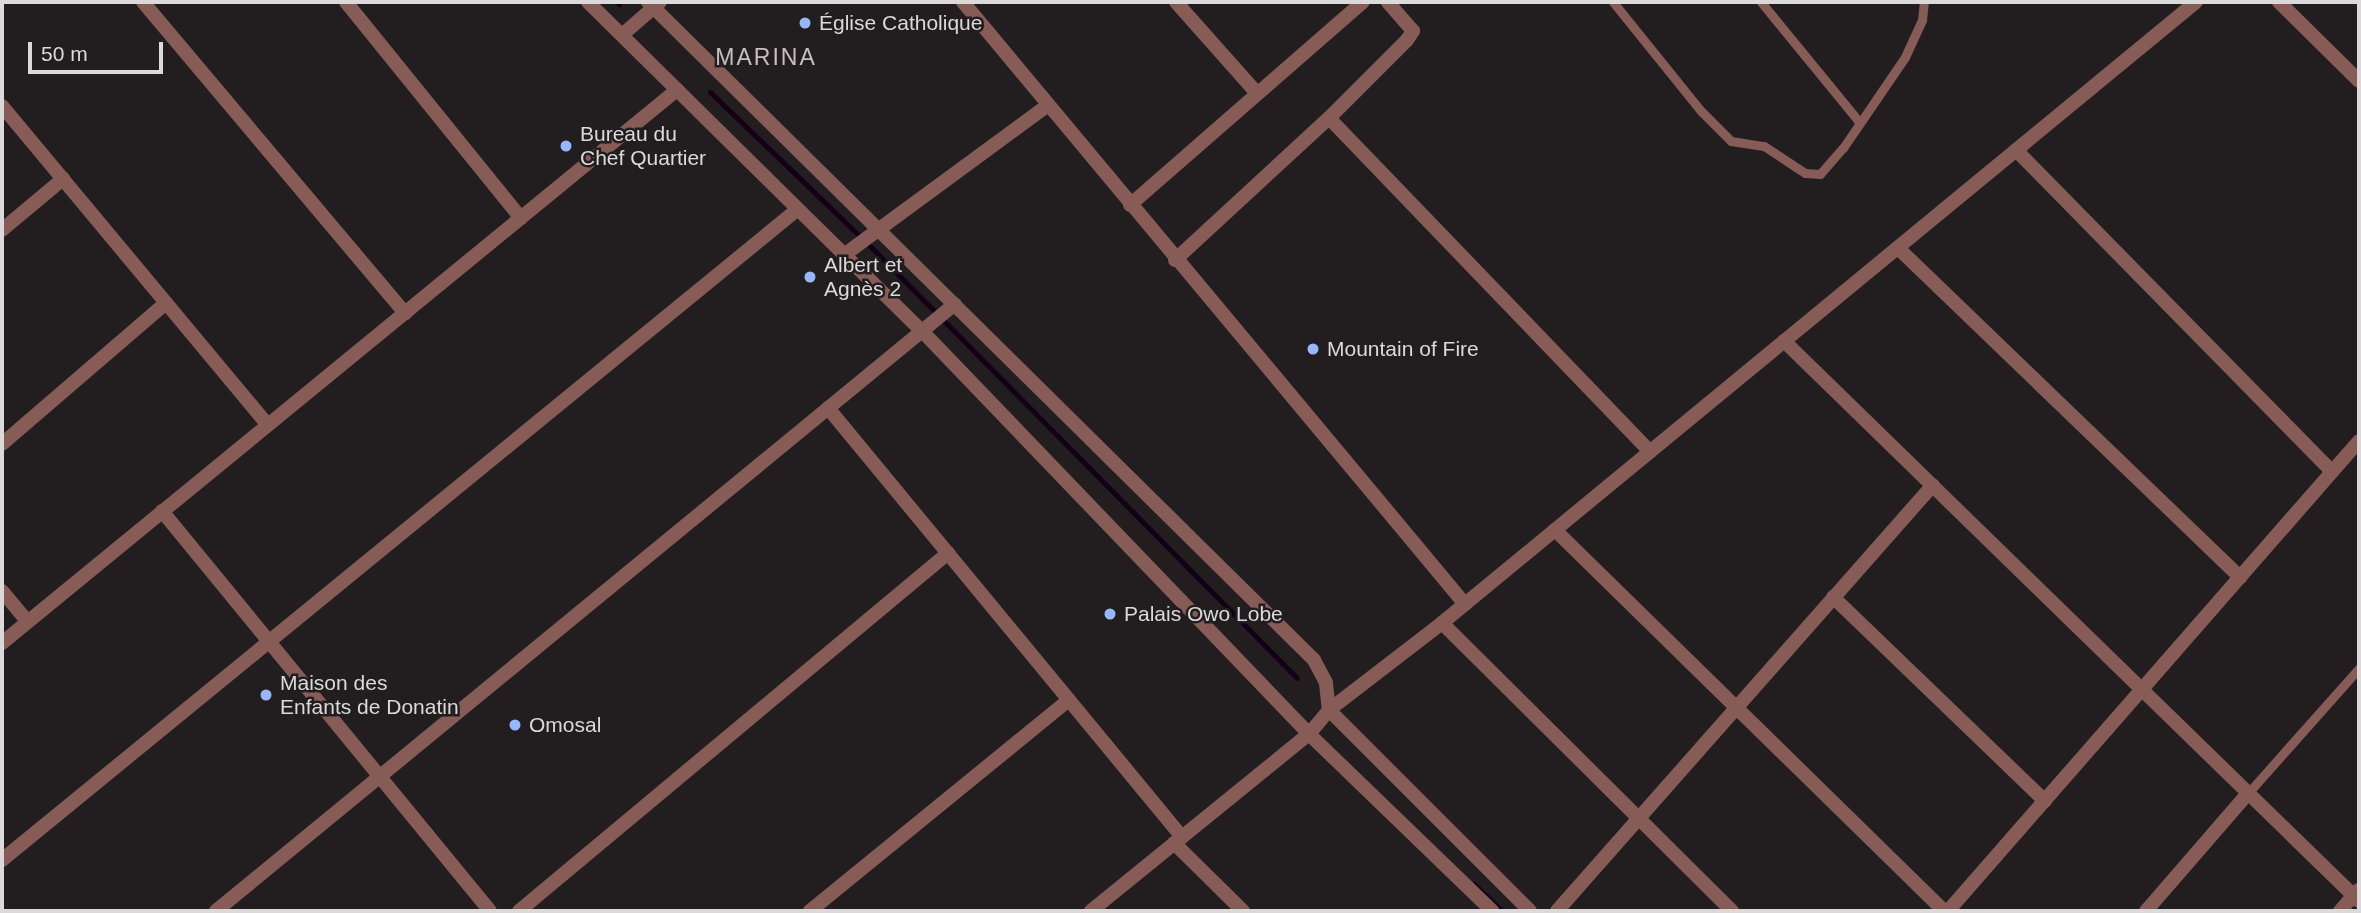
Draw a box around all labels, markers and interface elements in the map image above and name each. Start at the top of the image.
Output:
place label: Église Catholique [819,10,982,36]
marker: Église Catholique [797,15,813,31]
scale bar [32,28,166,72]
text: 50 m [41,42,88,65]
district label: MARINA [716,43,816,71]
place label: Bureau du Chef Quartier [580,121,706,171]
marker: Bureau du Chef Quartier [558,138,574,154]
place label: Albert et Agnès 2 [824,252,902,302]
marker: Albert et Agnès 2 [802,269,818,285]
place label: Mountain of Fire [1327,336,1479,362]
marker: Mountain of Fire [1305,341,1321,357]
place label: Palais Owo Lobe [1124,601,1283,627]
marker: Palais Owo Lobe [1102,606,1118,622]
place label: Maison des Enfants de Donatin [280,670,459,720]
marker: Maison des Enfants de Donatin [258,687,274,703]
place label: Omosal [529,712,601,738]
marker: Omosal [507,717,523,733]

